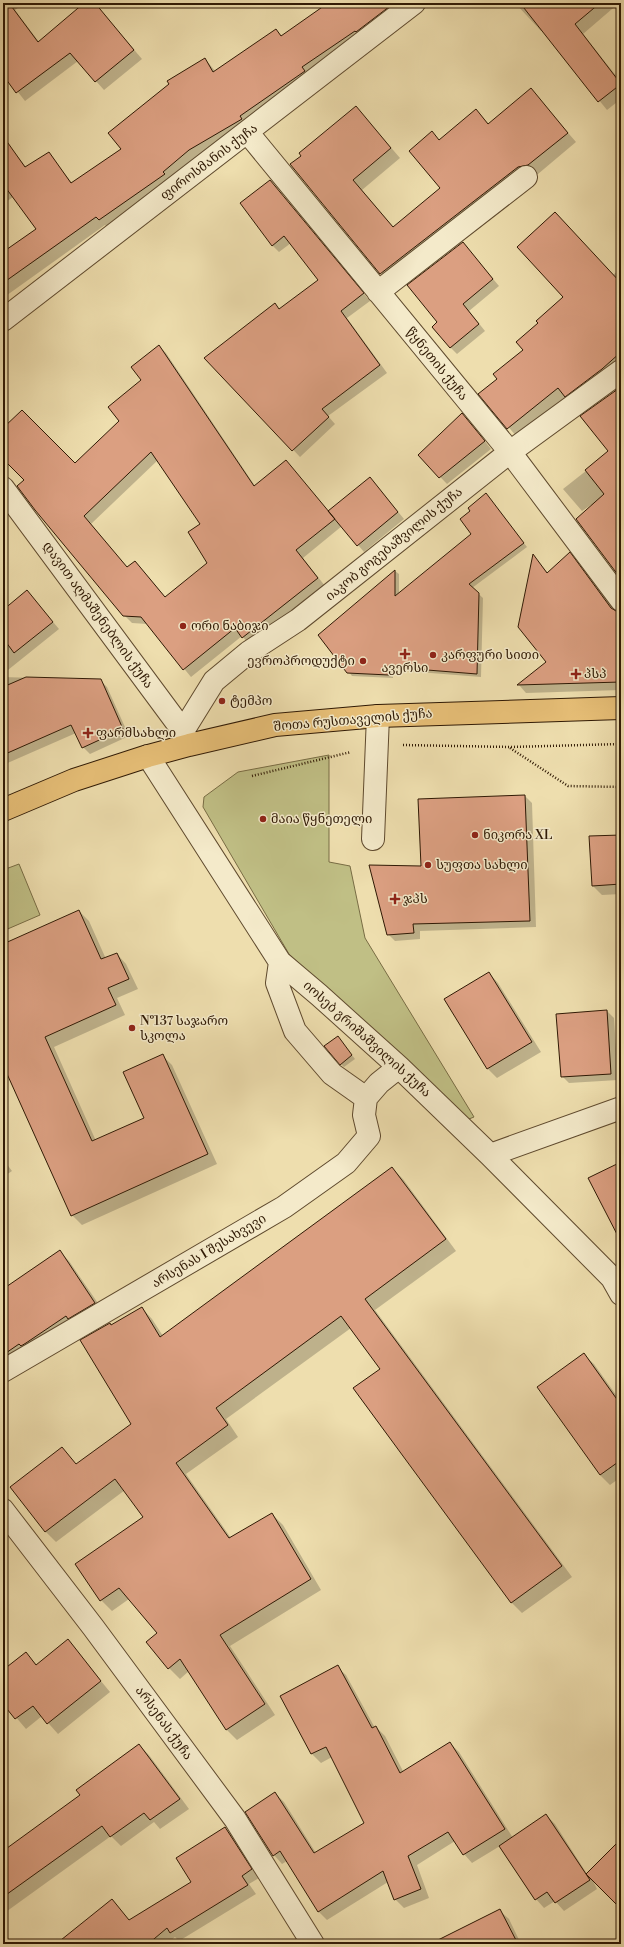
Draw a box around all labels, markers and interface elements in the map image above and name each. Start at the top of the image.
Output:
street label: ფიროსმანის ქუჩა [157,120,261,204]
street label: წყნეთის ქუჩა [403,324,471,404]
street label: იაკობ გოგებაშვილის ქუჩა [322,484,466,604]
street label: დავით აღმაშენებლის ქუჩა [39,538,157,692]
place label: ორი ნაბიჯი [191,618,269,634]
marker: ორი ნაბიჯი [178,621,188,631]
place label: კარფური სითი [441,647,539,663]
marker: ავერსი [400,649,410,659]
marker: კარფური სითი [428,650,438,660]
place label: ევროპროდუქტი [247,653,355,669]
marker: ევროპროდუქტი [358,656,368,666]
place label: ავერსი [382,660,429,676]
place label: პსპ [584,666,606,682]
marker: პსპ [571,669,581,679]
place label: ტემპო [230,693,272,709]
marker: ტემპო [217,696,227,706]
street label: შოთა რუსთაველის ქუჩა [273,705,433,735]
place label: ფარმსახლი [96,725,176,741]
marker: ფარმსახლი [83,728,93,738]
place label: მაია წყნეთელი [271,811,372,827]
marker: მაია წყნეთელი [258,814,268,824]
place label: ნიკორა XL [483,827,553,843]
marker: ნიკორა XL [470,830,480,840]
place label: სუფთა სახლი [436,857,528,873]
marker: სუფთა სახლი [423,860,433,870]
place label: ჯპს [403,891,428,907]
marker: ჯპს [390,894,400,904]
street label: იოსებ გრიშაშვილის ქუჩა [300,977,434,1101]
place label: №137 საჯარო სკოლა [140,1013,228,1044]
marker: №137 საჯარო სკოლა [127,1023,137,1033]
street label: არსენას I შესახვევი [149,1210,269,1292]
street label: არსენას ქუჩა [132,1683,196,1763]

